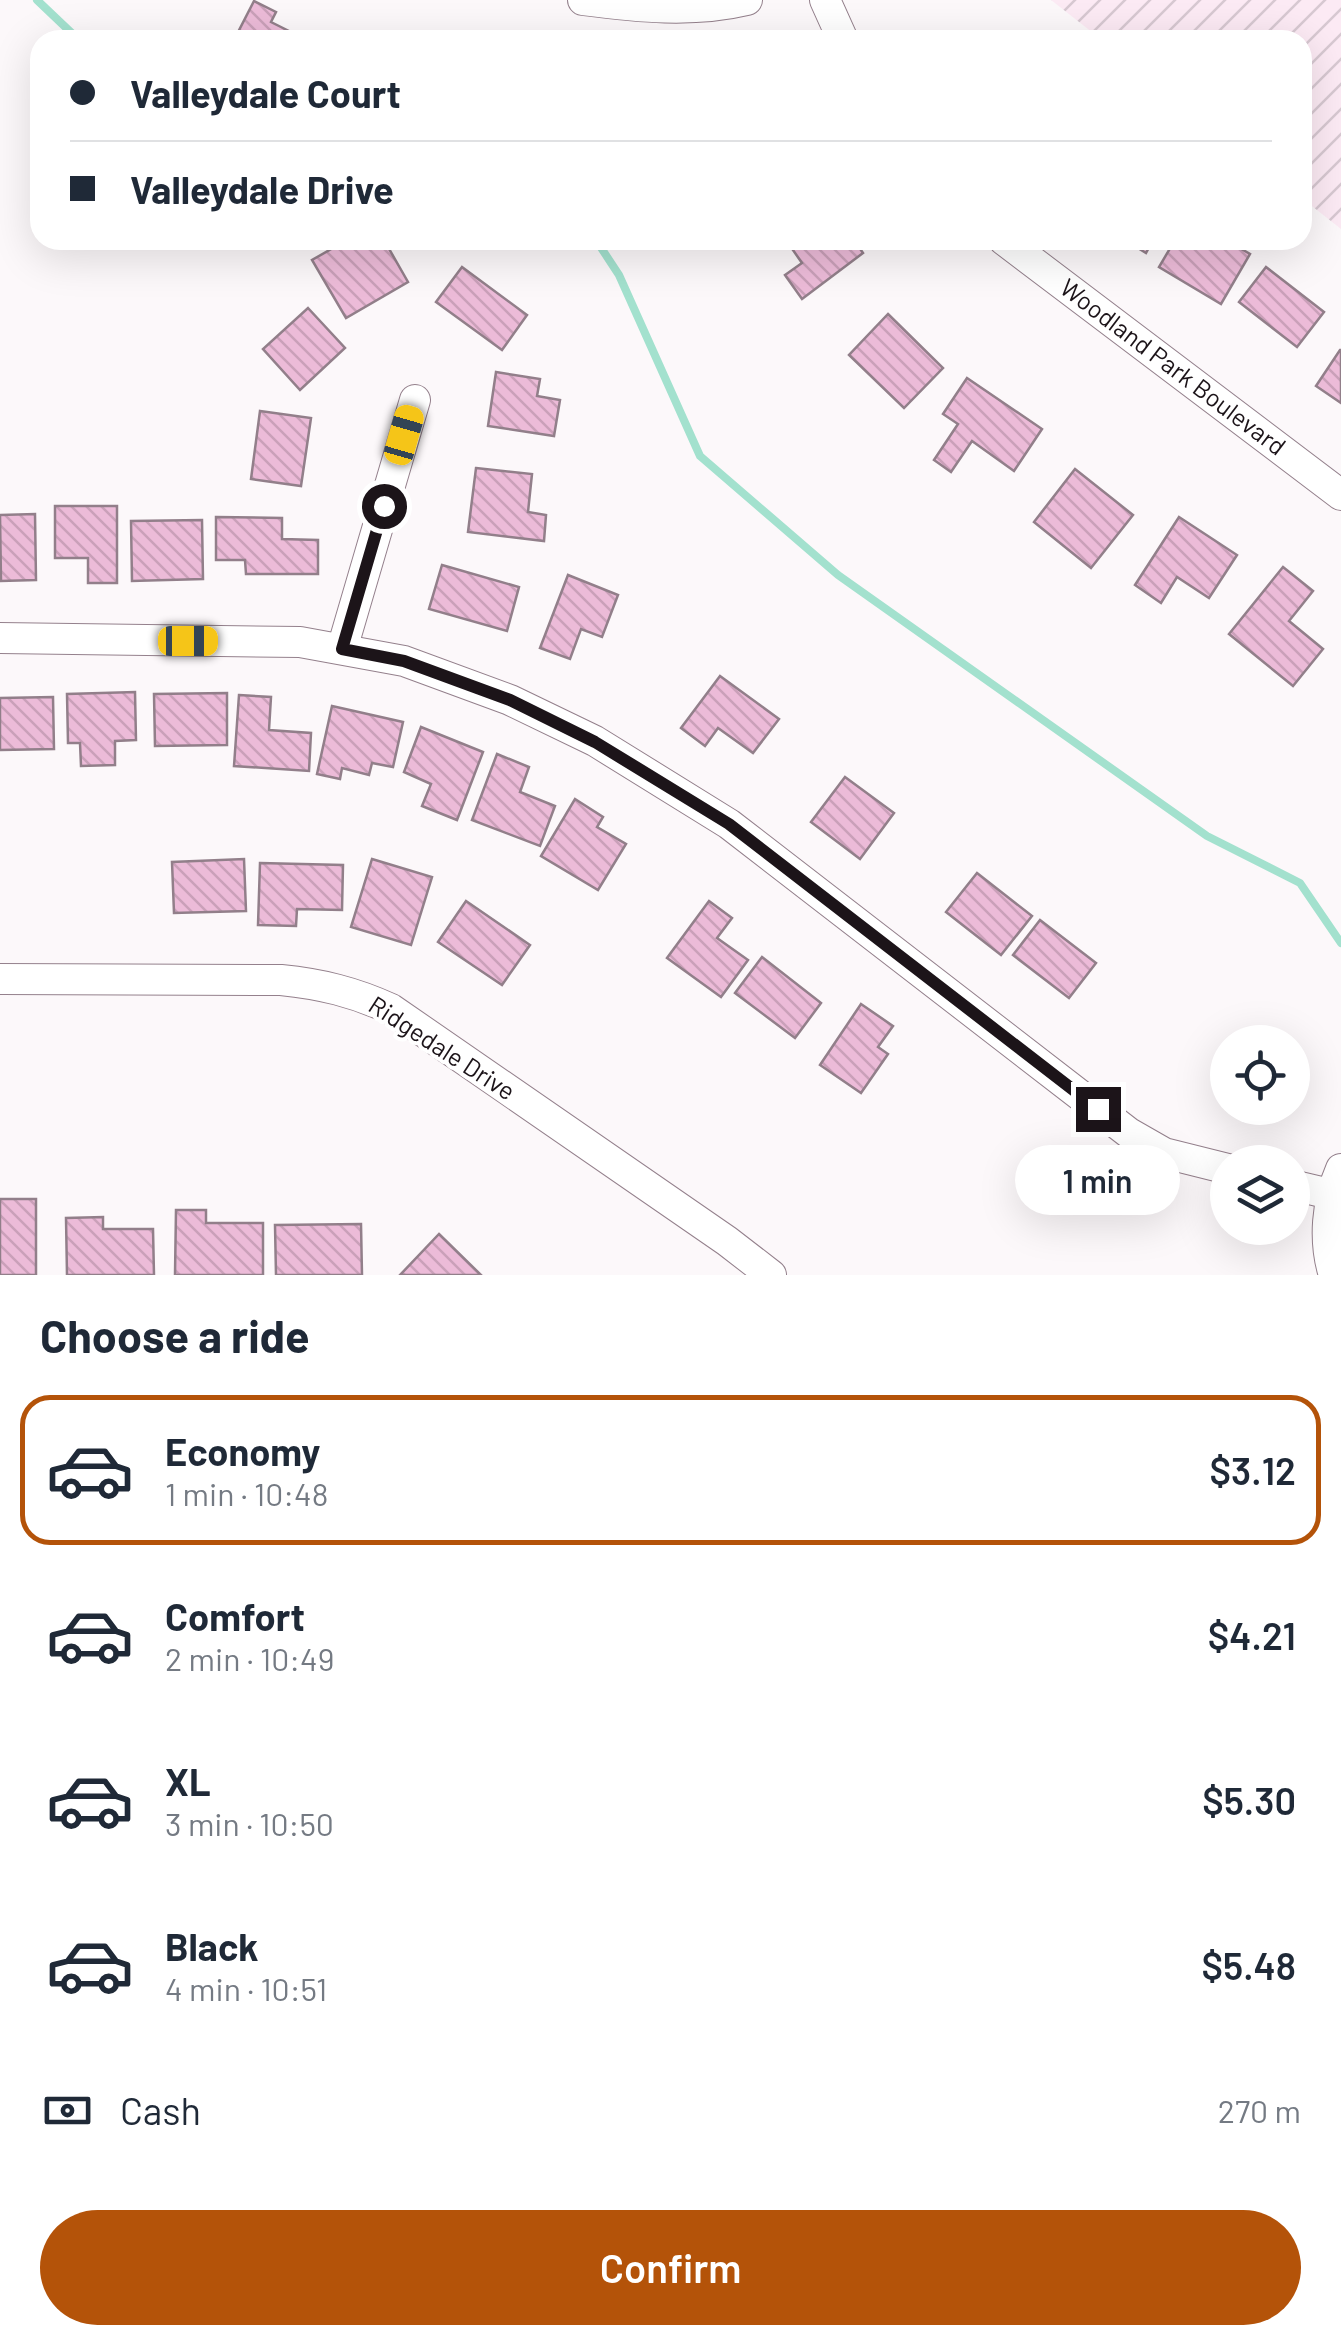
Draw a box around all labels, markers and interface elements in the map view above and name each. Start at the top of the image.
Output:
text: Valleydale Court [130,70,401,116]
text: Valleydale Drive [130,166,394,212]
street label: Woodland Park Boulevard [1055,272,1292,461]
car [381,402,427,468]
route start [362,484,407,529]
car [158,626,218,656]
street label: Ridgedale Drive [364,989,521,1106]
map controls [1210,1025,1310,1245]
button: locate [1210,1025,1310,1125]
route end [1076,1087,1121,1132]
callout: 1 min [1016,1144,1180,1214]
button: layers [1210,1145,1310,1245]
text: 1 min [1063,1161,1132,1199]
text: Choose a ride [40,1308,310,1362]
icon: car [45,1425,135,1515]
text: Economy [165,1428,320,1474]
text: $3.12 [1210,1447,1296,1493]
text: 1 min · 10:48 [165,1474,328,1512]
icon: car [45,1590,135,1680]
text: Comfort [165,1593,305,1639]
text: $4.21 [1208,1612,1296,1658]
text: 2 min · 10:49 [165,1639,334,1677]
icon: car [45,1755,135,1845]
text: XL [165,1758,211,1804]
text: $5.30 [1202,1777,1296,1823]
text: 3 min · 10:50 [165,1804,334,1842]
icon: car [45,1920,135,2010]
text: Black [165,1923,259,1969]
text: $5.48 [1201,1942,1296,1988]
text: 4 min · 10:51 [165,1969,327,2007]
icon: cash [40,2083,95,2138]
text: Cash [120,2087,201,2133]
text: 270 m [1218,2091,1301,2129]
button: Confirm [40,2210,1301,2325]

